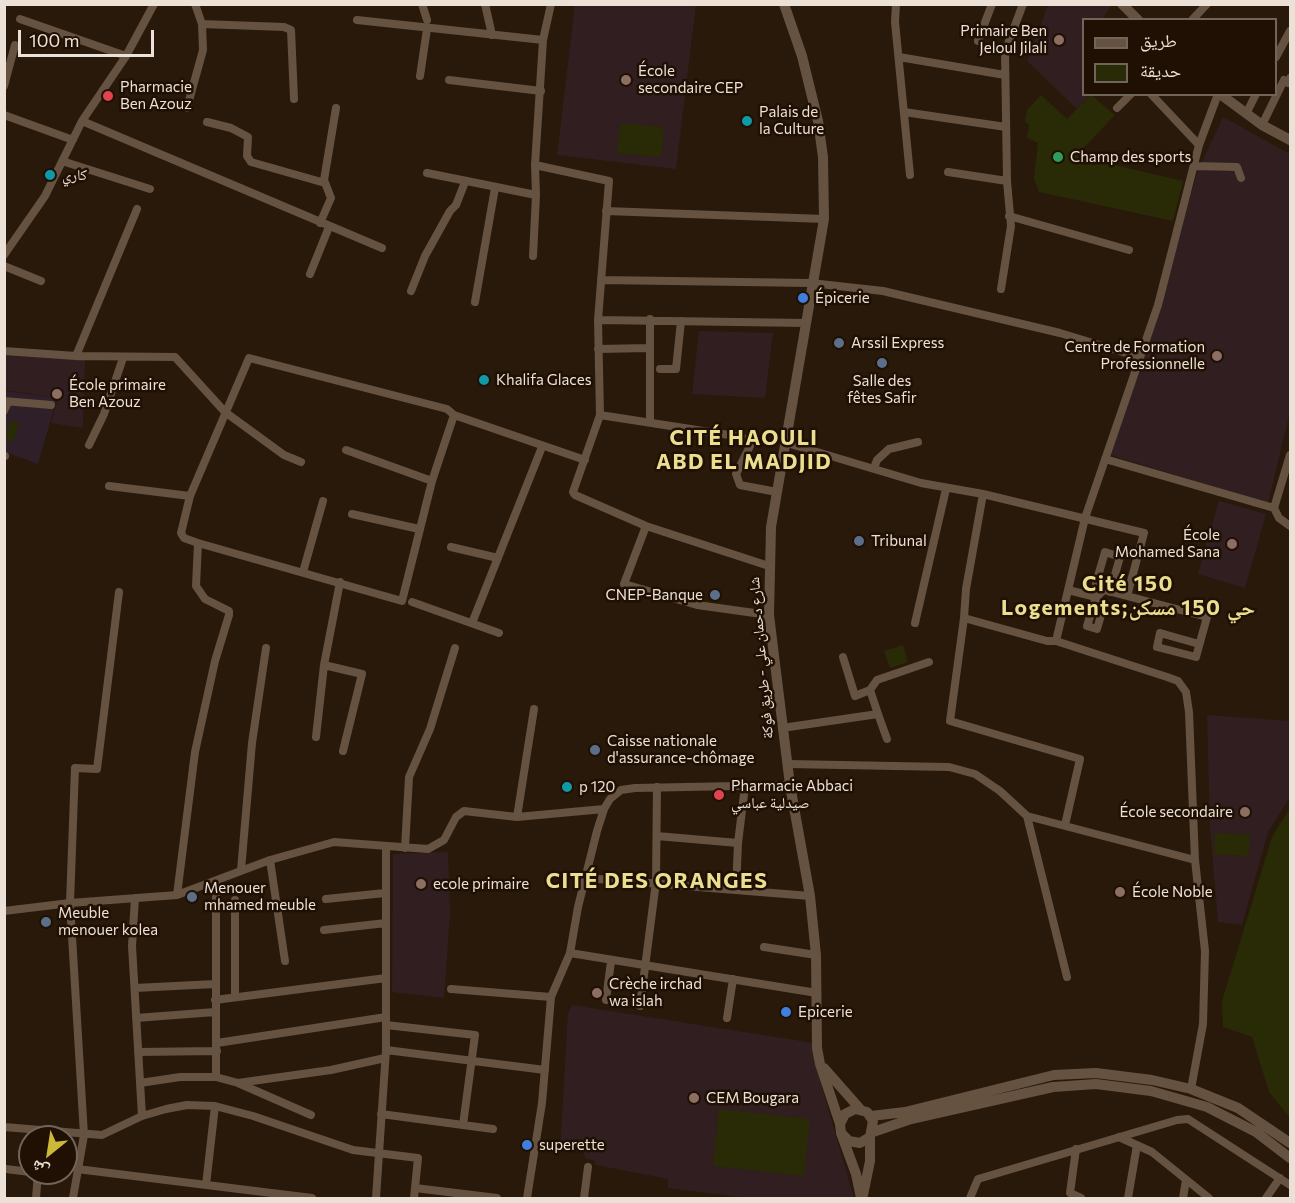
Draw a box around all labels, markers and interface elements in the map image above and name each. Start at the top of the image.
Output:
scale bar [21,18,158,56]
legend [1082,18,1277,96]
place label: Primaire Ben Jeloul Jilali [960,22,1047,57]
text: 100 m [29,29,79,51]
text: طريق [1140,29,1177,51]
marker: Primaire Ben Jeloul Jilali [1052,33,1066,47]
text: حديقة [1140,59,1181,81]
place label: École secondaire CEP [638,62,743,97]
marker: École secondaire CEP [619,73,633,87]
place label: Pharmacie Ben Azouz [120,78,192,113]
marker: Pharmacie Ben Azouz [101,89,115,103]
place label: Palais de la Culture [759,103,824,138]
marker: Palais de la Culture [740,114,754,128]
place label: Champ des sports [1070,148,1191,166]
marker: Champ des sports [1051,150,1065,164]
place label: كاري [62,166,87,184]
marker: كاري [43,168,57,182]
place label: Épicerie [815,289,870,307]
marker: Épicerie [796,291,810,305]
place label: Arssil Express [851,334,944,352]
marker: Arssil Express [832,336,846,350]
place label: Centre de Formation Professionnelle [1064,338,1205,373]
marker: Centre de Formation Professionnelle [1210,349,1224,363]
marker: Salle des fêtes Safir [875,356,889,370]
place label: Khalifa Glaces [496,371,591,389]
place label: Salle des fêtes Safir [847,372,917,407]
marker: Khalifa Glaces [477,373,491,387]
place label: École primaire Ben Azouz [69,376,166,411]
marker: École primaire Ben Azouz [50,387,64,401]
district label: CITÉ HAOULI ABD EL MADJID [656,425,832,475]
place label: École Mohamed Sana [1115,526,1220,561]
place label: Tribunal [871,532,927,550]
marker: Tribunal [852,534,866,548]
marker: École Mohamed Sana [1225,537,1239,551]
district label: Cité 150 Logements;حي 150 مسكن [1012,571,1244,621]
street label: شارع دحمان علي - طريق فوكة [745,576,777,740]
place label: CNEP-Banque [606,586,703,604]
marker: CNEP-Banque [708,588,722,602]
place label: Caisse nationale d'assurance-chômage [607,732,754,767]
marker: Caisse nationale d'assurance-chômage [588,743,602,757]
place label: Pharmacie Abbaci صيدلية عباسي [731,777,853,812]
place label: p 120 [579,778,615,796]
marker: p 120 [560,780,574,794]
marker: Pharmacie Abbaci صيدلية عباسي [712,788,726,802]
place label: École secondaire [1119,803,1233,821]
marker: École secondaire [1238,805,1252,819]
district label: CITÉ DES ORANGES [546,868,768,894]
place label: ecole primaire [433,875,529,893]
marker: ecole primaire [414,877,428,891]
place label: Menouer mhamed meuble [204,879,316,914]
place label: École Noble [1132,883,1213,901]
marker: École Noble [1113,885,1127,899]
marker: Menouer mhamed meuble [185,890,199,904]
place label: Meuble menouer kolea [58,904,158,939]
marker: Meuble menouer kolea [39,915,53,929]
place label: Crèche irchad wa islah [609,975,702,1010]
marker: Crèche irchad wa islah [590,986,604,1000]
place label: Epicerie [798,1003,853,1021]
marker: Epicerie [779,1005,793,1019]
place label: CEM Bougara [706,1089,799,1107]
marker: CEM Bougara [687,1091,701,1105]
north arrow [18,1125,78,1185]
place label: superette [539,1136,605,1154]
marker: superette [520,1138,534,1152]
text: ش [28,1157,52,1182]

